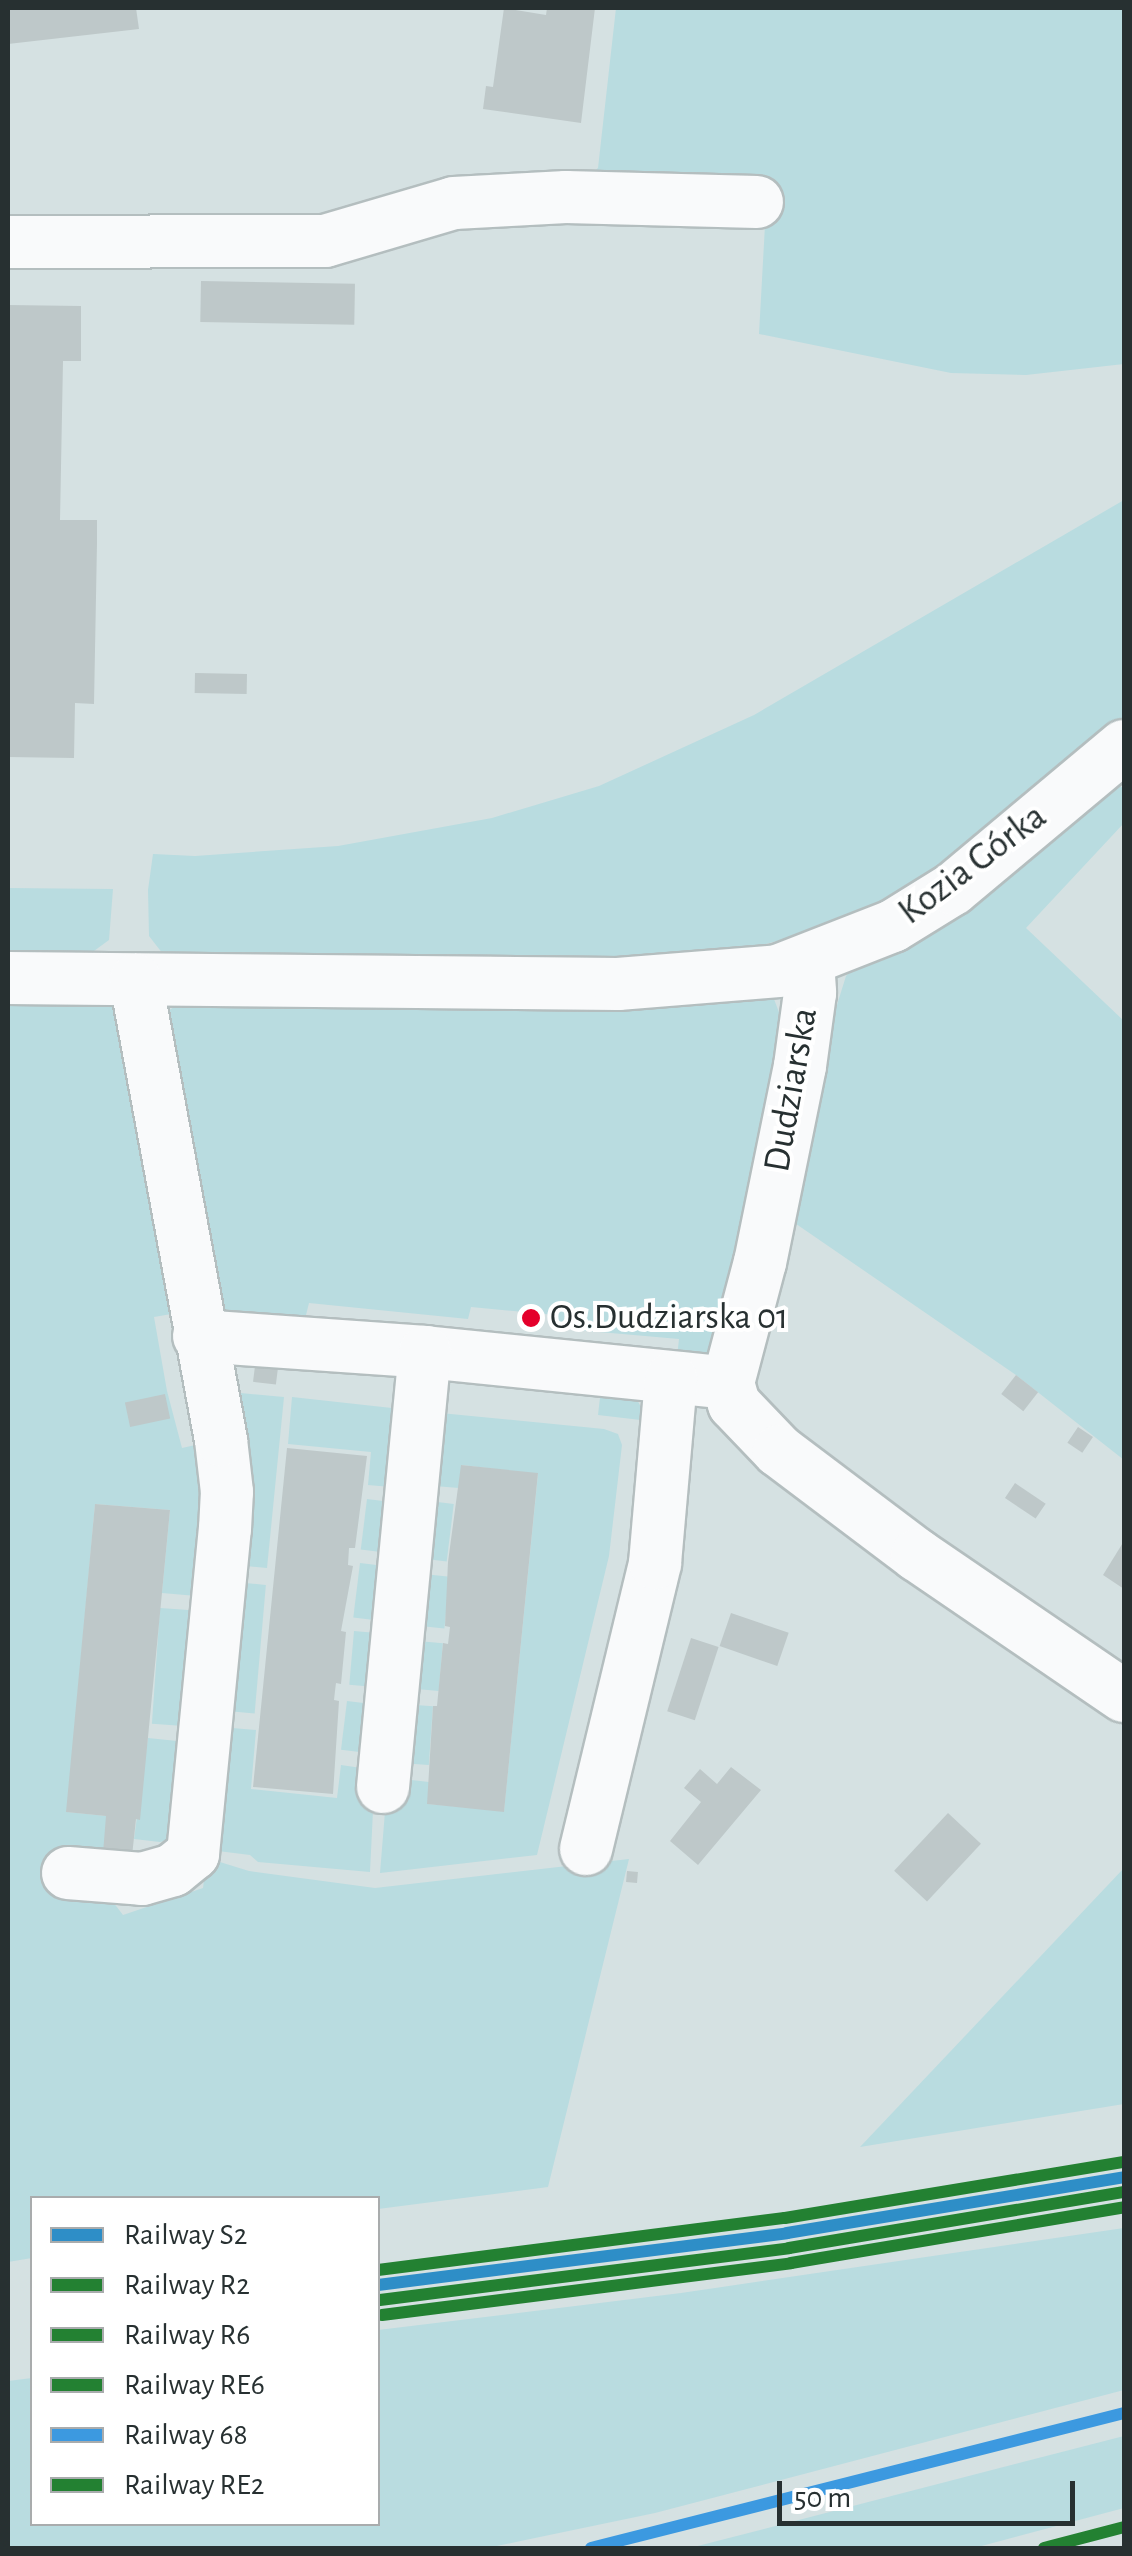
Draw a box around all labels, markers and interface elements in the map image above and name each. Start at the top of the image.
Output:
street label: Kozia Górka [890,795,1056,935]
street label: Dudziarska [755,1004,829,1176]
place label: Os.Dudziarska 01 [550,1296,788,1340]
marker: Os.Dudziarska 01 [521,1308,541,1328]
legend [30,2196,380,2526]
text: Railway S2 [124,2220,247,2250]
text: Railway R2 [124,2270,250,2300]
text: Railway R6 [124,2320,250,2350]
text: Railway RE6 [124,2370,265,2400]
text: Railway 68 [124,2420,248,2450]
scale bar [782,2461,1080,2523]
text: Railway RE2 [124,2470,264,2500]
text: 50 m [794,2483,851,2513]

